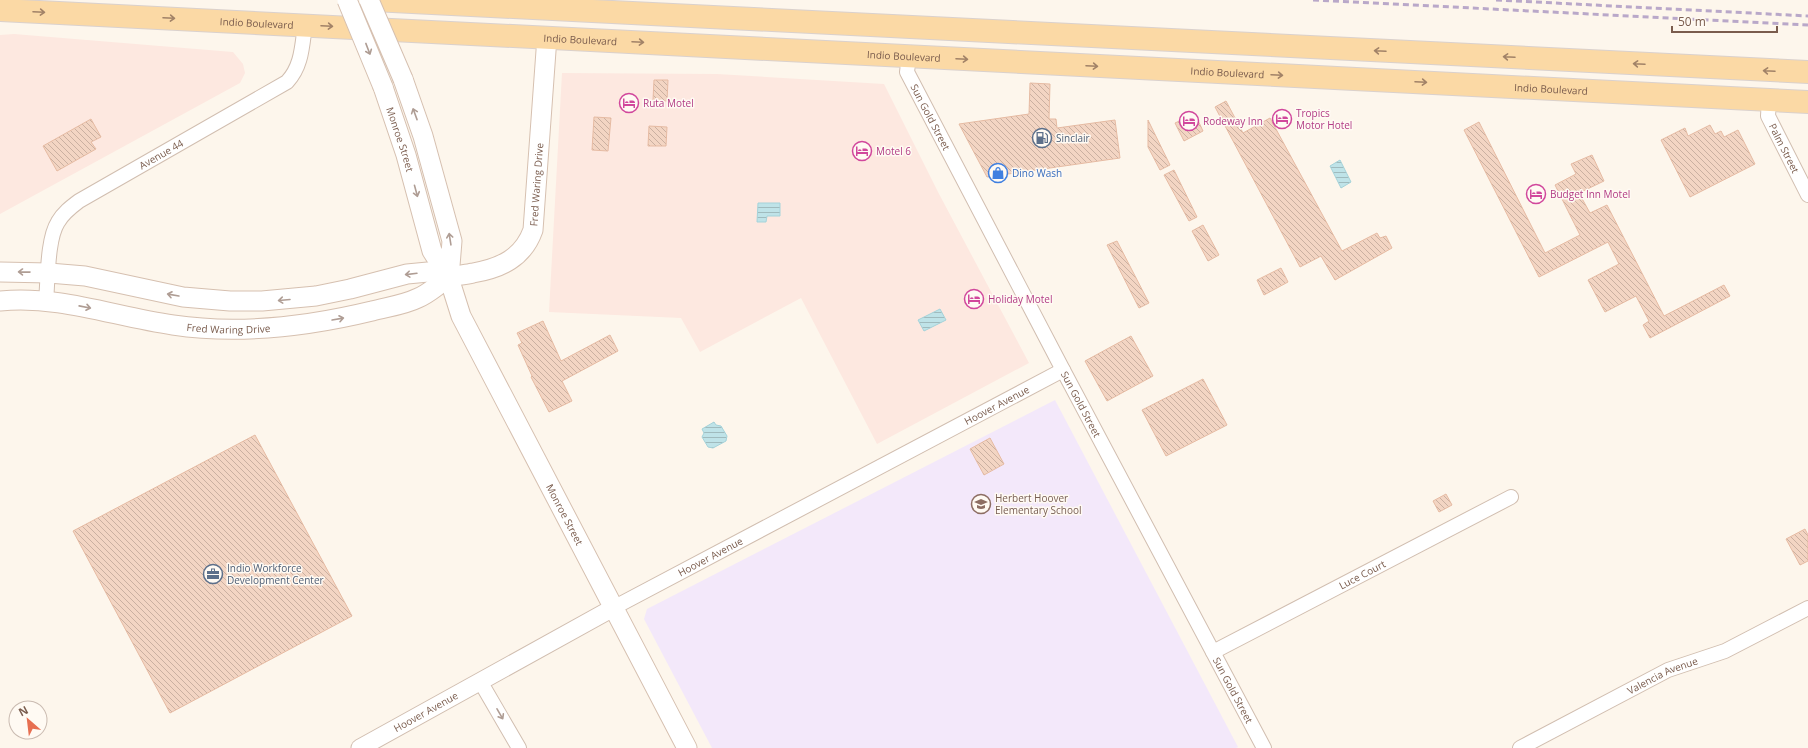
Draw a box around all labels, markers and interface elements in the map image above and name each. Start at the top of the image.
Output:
one-way arrow [32,8,45,15]
scale bar [1672,8,1777,34]
text: 50 m [1678,13,1706,30]
street label: Indio Boulevard [219,14,294,32]
one-way arrow [162,15,175,22]
one-way arrow [320,23,333,30]
street label: Indio Boulevard [543,31,617,48]
one-way arrow [631,38,644,46]
one-way arrow [365,42,373,54]
street label: Indio Boulevard [867,47,941,65]
one-way arrow [1374,47,1387,54]
one-way arrow [1503,54,1516,61]
one-way arrow [955,55,968,63]
one-way arrow [1633,60,1646,68]
one-way arrow [1085,62,1098,69]
street label: Indio Boulevard [1190,64,1265,81]
one-way arrow [1763,67,1776,74]
one-way arrow [1270,71,1283,79]
one-way arrow [1414,79,1427,86]
street label: Indio Boulevard [1514,80,1588,98]
street label: Sun Gold Street [907,82,954,153]
hotel icon: Ruta Motel [618,92,640,114]
place label: Ruta Motel [643,96,694,110]
street label: Monroe Street [383,105,417,174]
place label: Tropics Motor Hotel [1296,106,1352,132]
hotel icon: Tropics Motor Hotel [1271,108,1293,130]
one-way arrow [411,109,419,121]
hotel icon: Rodeway Inn [1178,110,1200,132]
place label: Rodeway Inn [1203,114,1263,128]
street label: Palm Street [1766,121,1803,176]
fuel station icon: Sinclair [1031,127,1053,149]
place label: Sinclair [1056,131,1090,145]
street label: Avenue 44 [136,136,186,172]
hotel icon: Motel 6 [851,140,873,162]
street label: Fred Waring Drive [526,142,546,227]
place label: Motel 6 [876,144,911,158]
shop icon: Dino Wash [987,162,1009,184]
place label: Dino Wash [1012,166,1062,180]
hotel icon: Budget Inn Motel [1525,183,1547,205]
one-way arrow [412,184,420,197]
place label: Budget Inn Motel [1550,187,1630,201]
one-way arrow [446,233,454,246]
one-way arrow [18,268,31,276]
one-way arrow [405,270,418,278]
hotel icon: Holiday Motel [963,288,985,310]
one-way arrow [166,291,179,299]
place label: Holiday Motel [988,292,1052,306]
one-way arrow [278,296,291,303]
one-way arrow [78,303,91,311]
one-way arrow [331,314,344,322]
street label: Fred Waring Drive [186,320,271,336]
street label: Sun Gold Street [1058,369,1105,440]
street label: Hoover Avenue [962,382,1032,428]
street label: Monroe Street [543,481,587,548]
place label: Herbert Hoover Elementary School [995,491,1081,517]
school or university icon: Herbert Hoover Elementary School [970,493,992,515]
street label: Hoover Avenue [675,533,745,579]
street label: Luce Court [1336,556,1388,592]
place label: Indio Workforce Development Center [227,561,324,587]
office icon: Indio Workforce Development Center [202,563,224,585]
street label: Valencia Avenue [1625,654,1700,697]
street label: Sun Gold Street [1210,655,1257,726]
street label: Hoover Avenue [391,688,461,735]
north arrow [8,700,48,740]
text: N [16,702,31,719]
one-way arrow [496,708,504,720]

